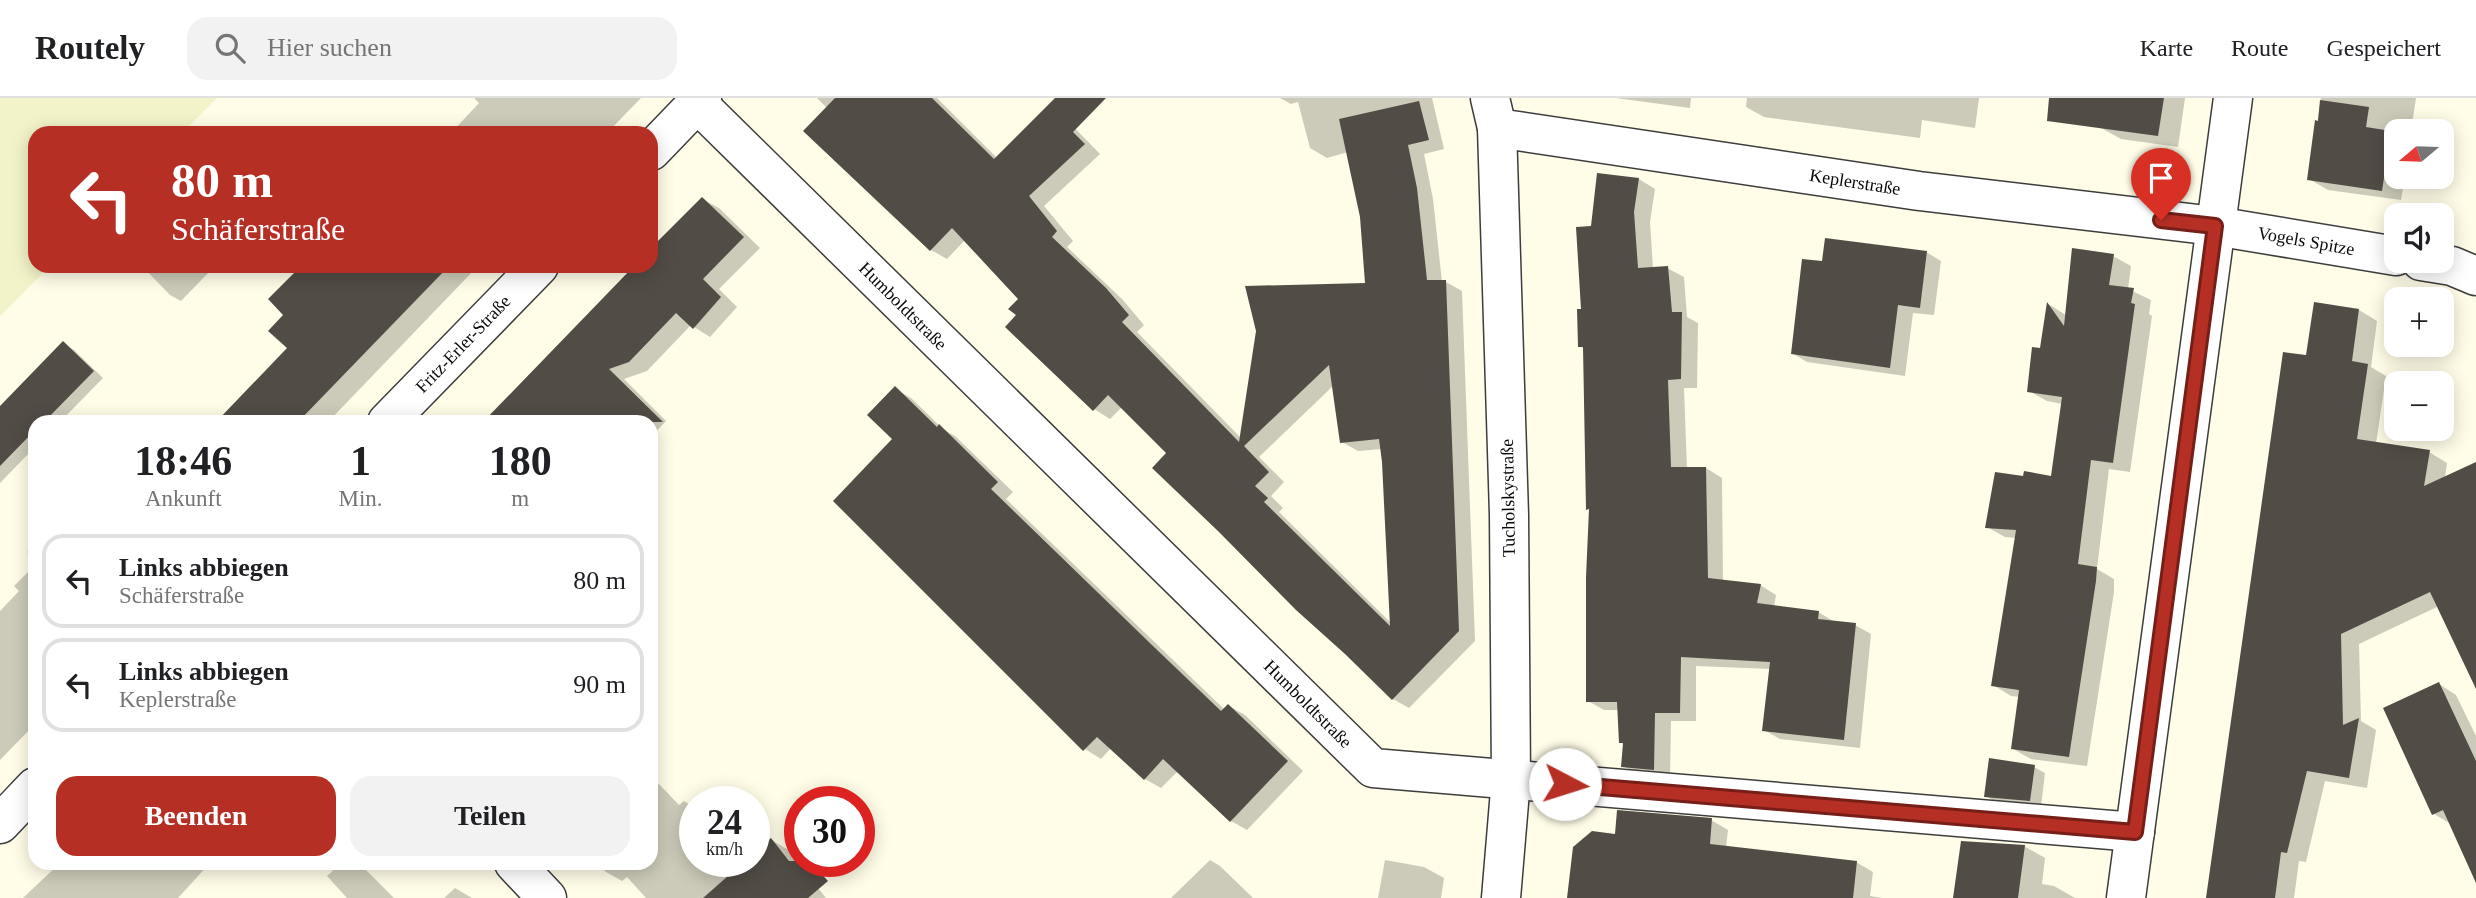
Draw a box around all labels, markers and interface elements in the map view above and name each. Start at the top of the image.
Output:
search box [187,17,677,80]
icon: search [211,29,249,67]
text: Routely [35,30,145,66]
text: Hier suchen [267,33,392,62]
text: Karte [2140,35,2193,61]
text: Route [2231,35,2288,61]
text: Gespeichert [2326,35,2441,61]
north arrow [2384,119,2454,189]
map controls [2384,119,2454,441]
pin [2131,148,2191,220]
text: 80 m [171,153,273,208]
icon: left [56,154,147,245]
icon: arrive [2142,159,2180,197]
street label: Keplerstraße [1808,165,1902,199]
button: sound [2384,203,2454,273]
text: Schäferstraße [171,211,345,247]
street label: Vogels Spitze [2256,223,2356,259]
street label: Humboldtstraße [855,258,951,354]
button: + [2384,287,2454,357]
street label: Fritz-Erler-Straße [411,291,515,397]
button: − [2384,371,2454,441]
text: 18:46 [134,438,232,484]
text: 1 [350,438,371,484]
text: 180 [489,438,552,484]
street label: Tucholskystraße [1497,439,1519,557]
text: Ankunft [145,486,222,511]
text: Min. [338,486,383,511]
text: m [511,486,529,511]
text: Links abbiegen [119,553,289,582]
icon: left [60,562,98,600]
text: 80 m [573,566,626,595]
text: Schäferstraße [119,583,244,608]
street label: Humboldtstraße [1260,656,1356,752]
text: Links abbiegen [119,657,289,686]
icon: left [60,666,98,704]
text: 90 m [573,670,626,699]
text: Keplerstraße [119,687,237,712]
position arrow [1528,747,1602,821]
button: Beenden [56,776,336,856]
button: Teilen [350,776,630,856]
speed limit sign: 30 [784,786,875,877]
text: 24 [707,803,742,842]
text: km/h [706,839,743,859]

